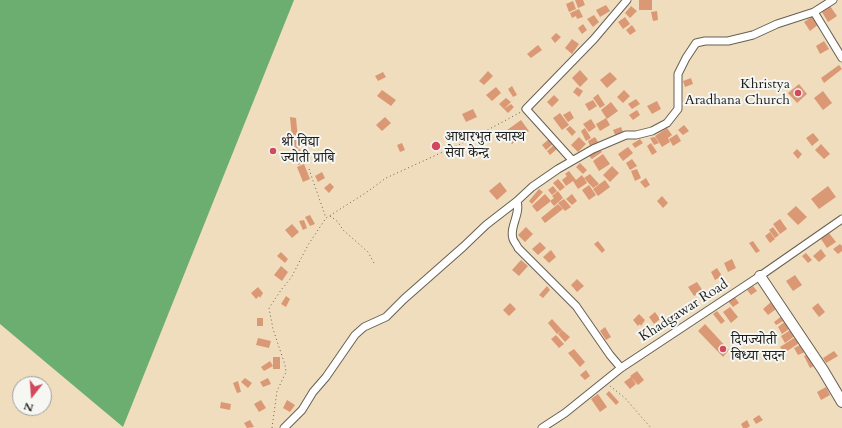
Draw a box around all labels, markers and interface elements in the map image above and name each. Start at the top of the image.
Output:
place label: Khristya Aradhana Church [685,77,790,110]
marker: Khristya Aradhana Church [793,88,803,98]
place label: आधारभुत स्वास्थ सेवा केन्द्र [445,130,525,162]
place label: श्री विद्या ज्योती प्राबि [281,135,335,168]
marker: आधारभुत स्वास्थ सेवा केन्द्र [430,140,442,152]
marker: श्री विद्या ज्योती प्राबि [268,146,278,156]
street label: Khadgawar Road [636,276,732,346]
place label: दिपज्योती बिध्या सदन [731,333,785,366]
marker: दिपज्योती बिध्या सदन [718,344,728,354]
north arrow [12,376,52,416]
text: N [22,398,35,416]

